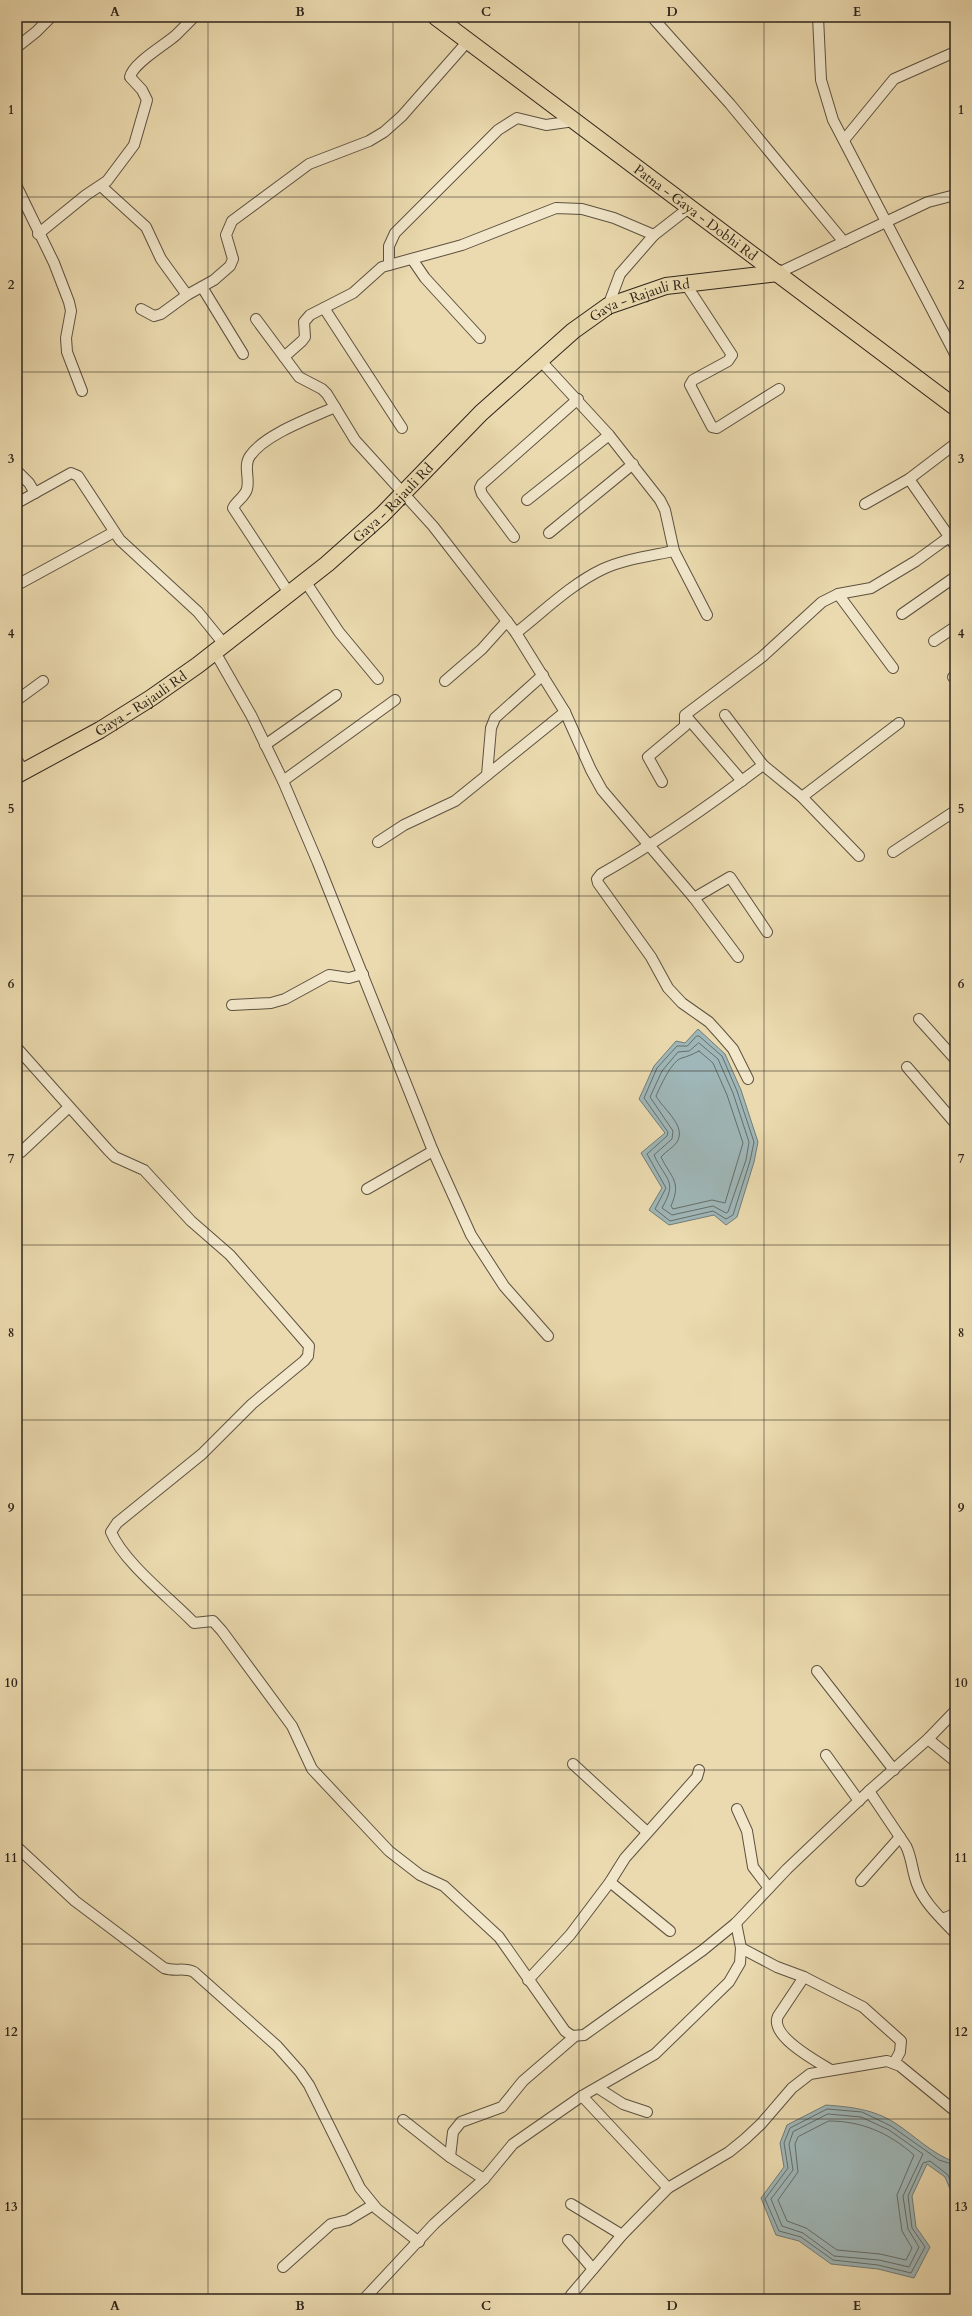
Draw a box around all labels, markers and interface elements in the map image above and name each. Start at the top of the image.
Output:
text: A [110,3,120,21]
text: B [295,3,305,21]
text: C [481,3,491,21]
text: D [666,3,678,21]
text: E [853,3,861,21]
text: 1 [8,101,14,119]
text: 1 [958,101,964,119]
street label: Patna - Gaya - Dobhi Rd [630,160,762,265]
street label: Gaya - Rajauli Rd [585,274,691,326]
text: 2 [8,276,15,294]
text: 2 [958,276,965,294]
text: 3 [8,450,15,468]
text: 3 [958,450,965,468]
street label: Gaya - Rajauli Rd [348,458,438,547]
text: 4 [8,625,15,643]
text: 4 [958,625,965,643]
street label: Gaya - Rajauli Rd [91,666,191,740]
text: 5 [8,800,14,818]
text: 5 [958,800,964,818]
text: 6 [8,975,15,993]
text: 6 [958,975,965,993]
text: 7 [8,1150,15,1168]
text: 7 [958,1150,965,1168]
text: 8 [8,1324,14,1342]
text: 8 [958,1324,964,1342]
text: 9 [8,1499,15,1517]
text: 9 [958,1499,965,1517]
text: 10 [4,1674,18,1692]
text: 10 [954,1674,968,1692]
text: 11 [4,1849,18,1867]
text: 11 [954,1849,968,1867]
text: 12 [4,2023,18,2041]
text: 12 [954,2023,968,2041]
text: 13 [4,2198,18,2216]
text: 13 [954,2198,968,2216]
text: A [110,2297,120,2315]
text: B [295,2297,305,2315]
text: C [481,2297,491,2315]
text: D [666,2297,678,2315]
text: E [853,2297,861,2315]

